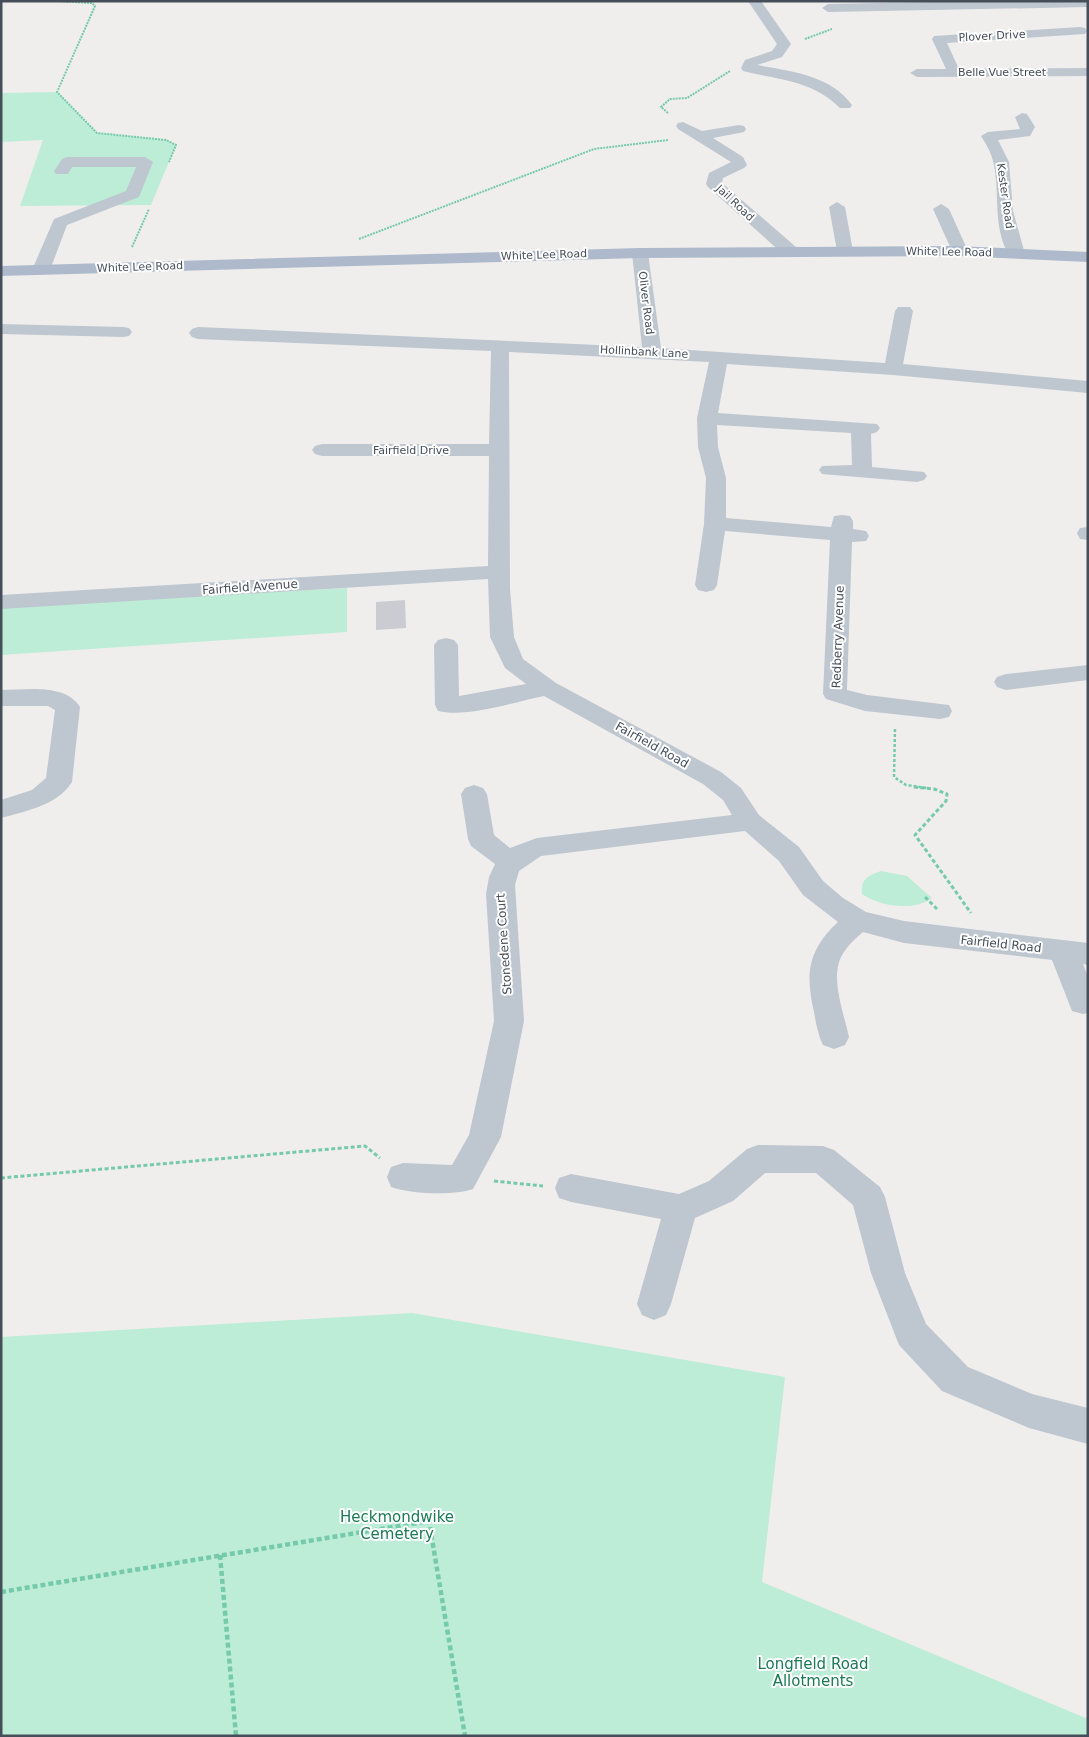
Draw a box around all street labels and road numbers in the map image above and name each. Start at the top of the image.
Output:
street label: Plover Drive [958,28,1026,44]
street label: Belle Vue Street [958,66,1047,79]
street label: Kester Road [994,162,1016,230]
street label: Jail Road [713,181,757,224]
street label: White Lee Road [906,245,992,259]
street label: White Lee Road [501,247,587,263]
street label: White Lee Road [97,259,183,275]
street label: Oliver Road [636,271,656,335]
street label: Hollinbank Lane [600,343,689,361]
street label: Fairfield Drive [373,444,449,457]
street label: Fairfield Avenue [202,577,298,597]
street label: Redberry Avenue [829,585,847,689]
street label: Fairfield Road [613,719,691,771]
street label: Stonedene Court [493,893,515,995]
street label: Fairfield Road [960,933,1042,955]

